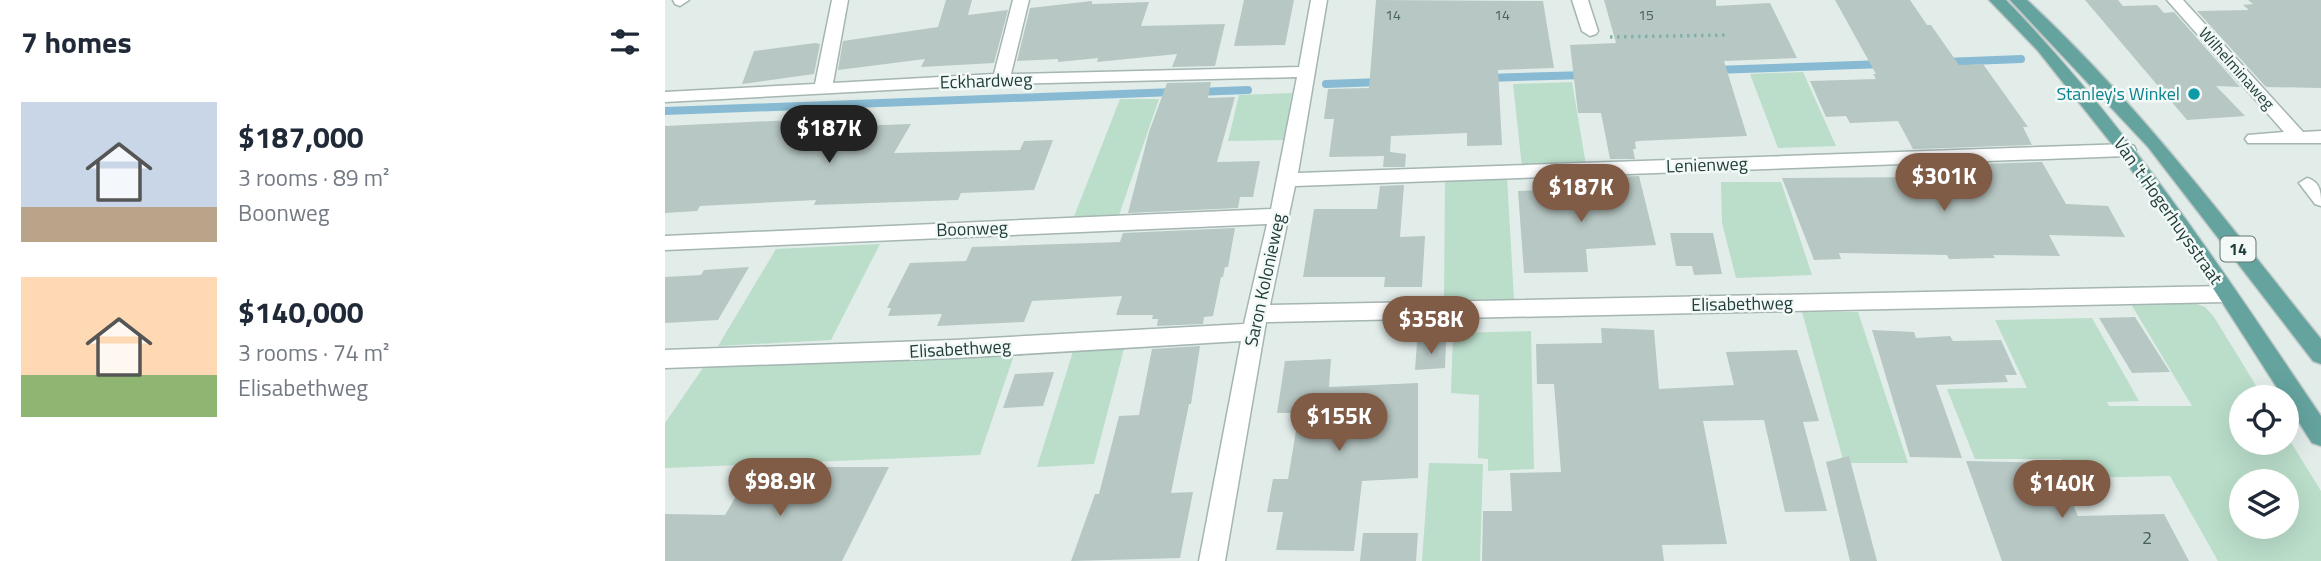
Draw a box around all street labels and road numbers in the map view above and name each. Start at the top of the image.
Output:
street label: Wilhelminaweg [2193,21,2281,115]
street label: Eckhardweg [939,65,1033,96]
street label: Van 't Hogerhuysstraat [2107,132,2230,290]
street label: Lenienweg [1666,150,1748,179]
street label: Saron Kolonieweg [1237,211,1292,349]
street label: Boonweg [936,214,1008,243]
road number: 14 [2221,236,2255,262]
street label: Elisabethweg [1691,289,1793,318]
street label: Elisabethweg [908,332,1012,365]

